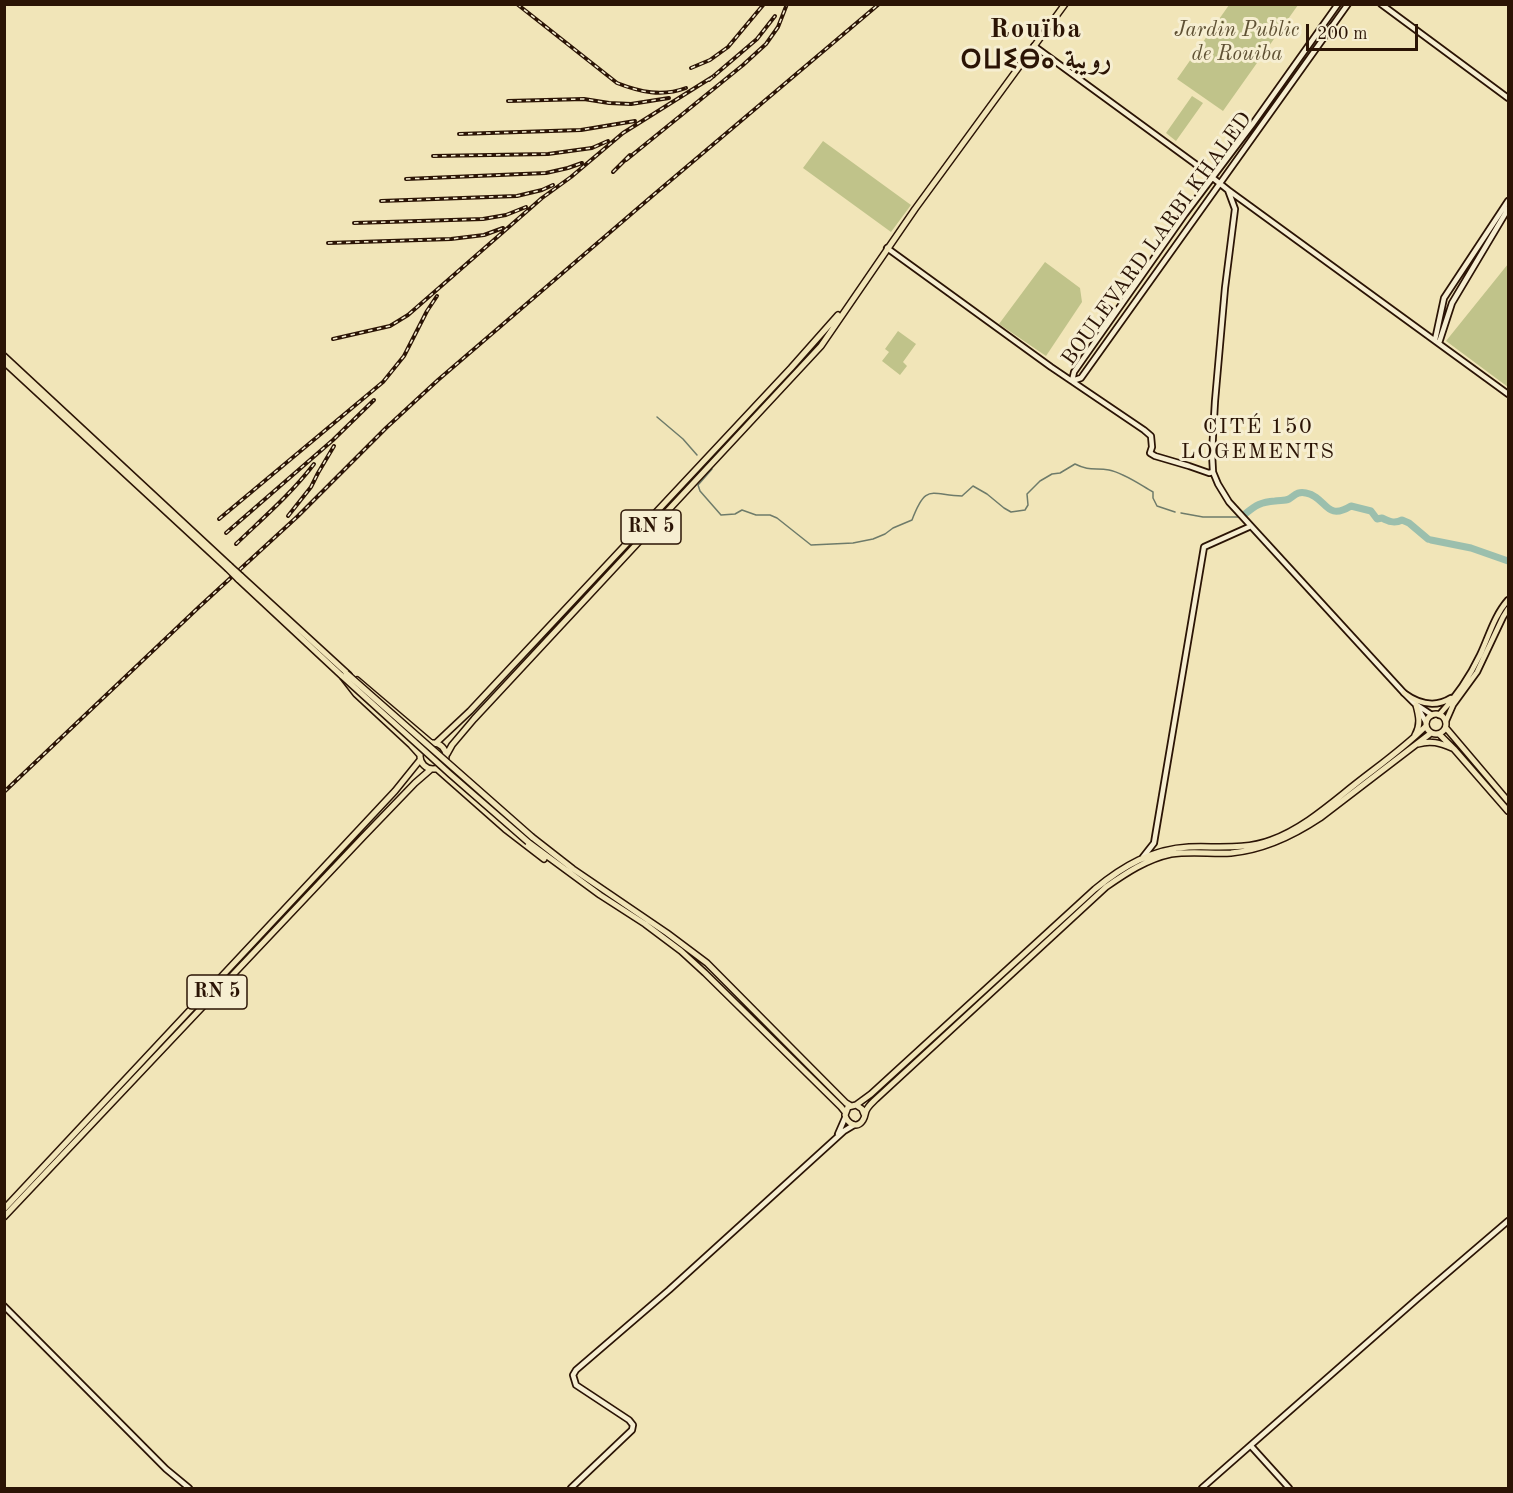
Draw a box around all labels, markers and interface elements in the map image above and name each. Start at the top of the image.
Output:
scale bar [1309,12,1422,50]
district label: Rouïba ⵔⵡⵉⴱⴰ رويبة [965,14,1107,77]
park label: Jardin Public de Rouiba [1174,17,1300,67]
text: 200 m [1317,25,1368,43]
street label: BOULEVARD LARBI KHALED [1057,107,1257,371]
district label: CITÉ 150 LOGEMENTS [1181,414,1335,466]
road number: RN 5 [621,510,681,544]
road number: RN 5 [187,975,247,1009]

